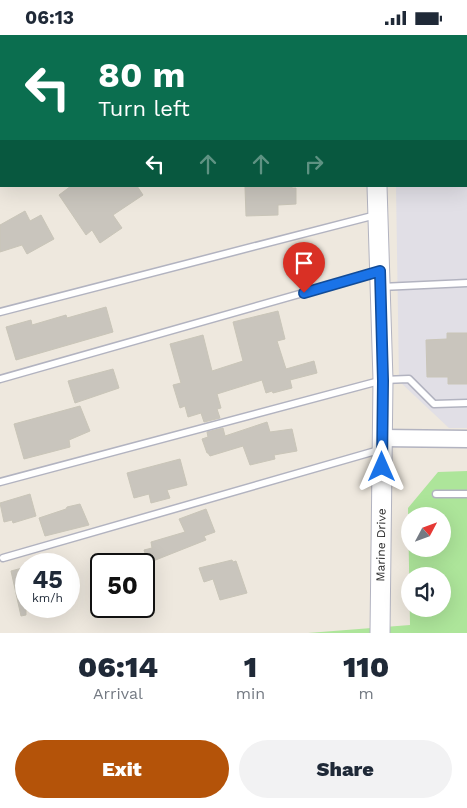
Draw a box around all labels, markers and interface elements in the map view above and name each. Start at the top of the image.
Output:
text: 06:13 [25,6,74,29]
text: 80 m [98,54,185,96]
icon: left [15,55,80,120]
text: Turn left [98,96,190,121]
icon: left [141,150,169,178]
icon: ahead [194,150,222,178]
icon: ahead [247,150,275,178]
icon: right [300,150,328,178]
pin [283,242,325,293]
icon: arrive [290,249,318,277]
position arrow [355,440,407,492]
north arrow [401,507,451,557]
map controls [401,507,451,617]
street label: Marine Drive [373,508,389,582]
speed limit sign: 50 [90,553,155,618]
text: 45 [32,565,63,594]
button: sound [401,567,451,617]
text: km/h [32,591,63,605]
text: 06:14 [78,649,158,684]
text: 1 [244,649,257,684]
text: 110 [343,649,389,684]
text: Arrival [93,684,143,703]
text: min [236,684,265,703]
text: m [358,684,374,703]
button: Exit [15,740,229,798]
button: Share [239,740,452,798]

